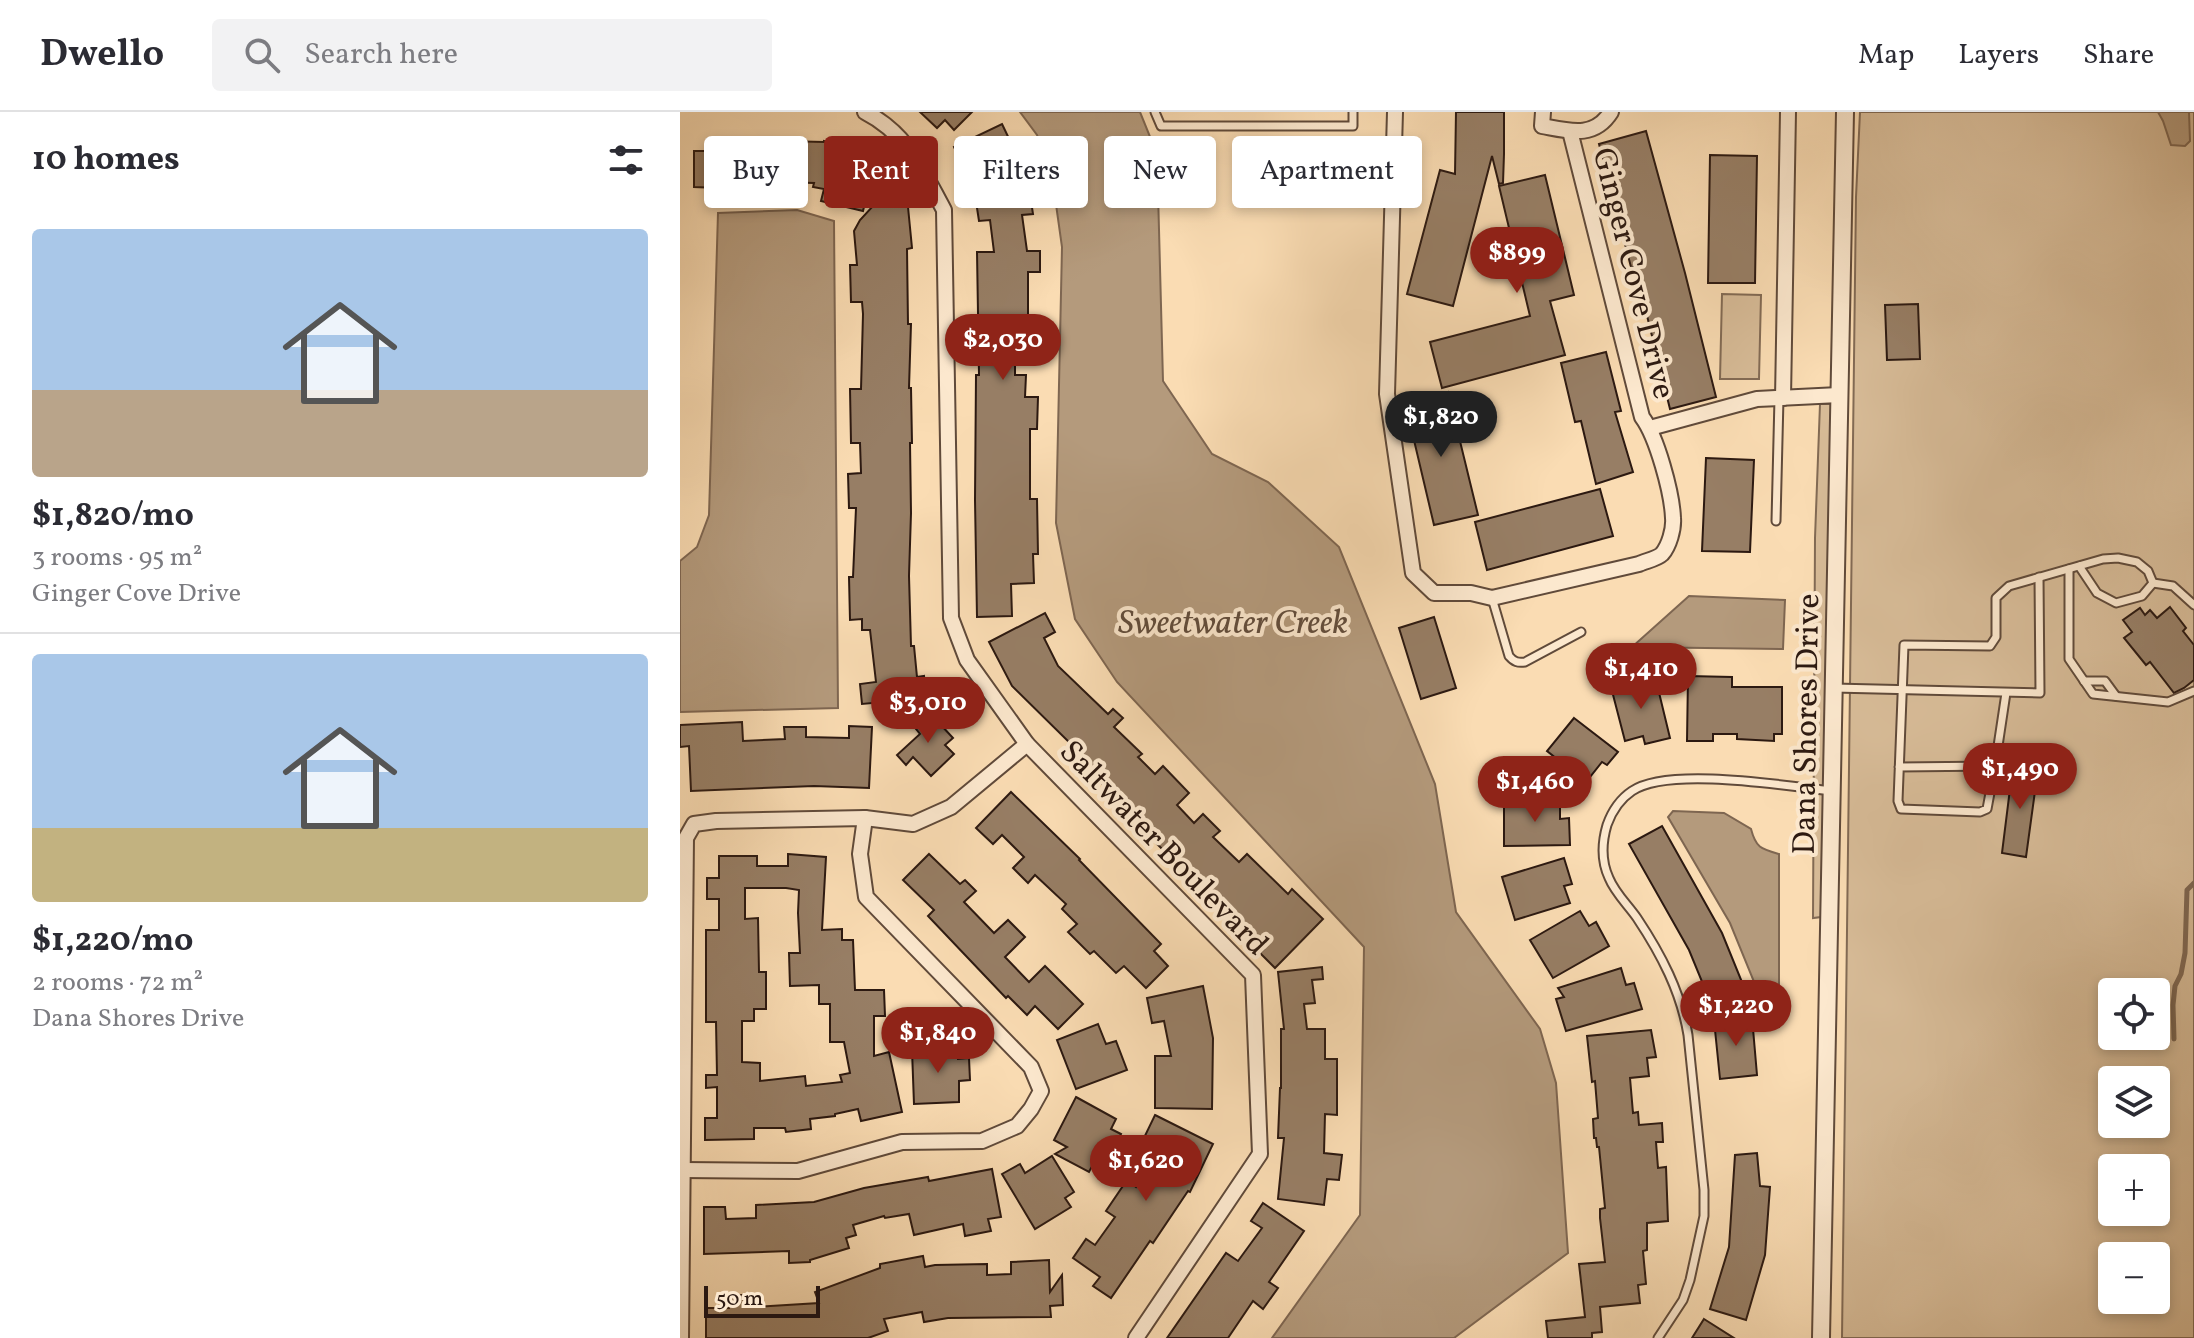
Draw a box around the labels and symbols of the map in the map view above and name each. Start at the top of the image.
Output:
street label: Ginger Cove Drive [1580,144,1685,404]
pin: $899 [1470,227,1564,295]
pin: $2,030 [938,314,1068,382]
pin: $1,820 [1376,391,1506,459]
street label: Dana Shores Drive [1784,593,1832,855]
water label: Sweetwater Creek [1118,601,1348,648]
pin: $1,410 [1576,643,1706,711]
pin: $3,010 [863,677,993,745]
street label: Saltwater Boulevard [1048,732,1277,967]
pin: $1,490 [1955,743,2085,811]
pin: $1,460 [1470,756,1600,824]
pin: $1,220 [1671,980,1801,1048]
pin: $1,840 [873,1007,1003,1075]
pin: $1,620 [1081,1135,1211,1203]
scale bar [704,1282,820,1318]

